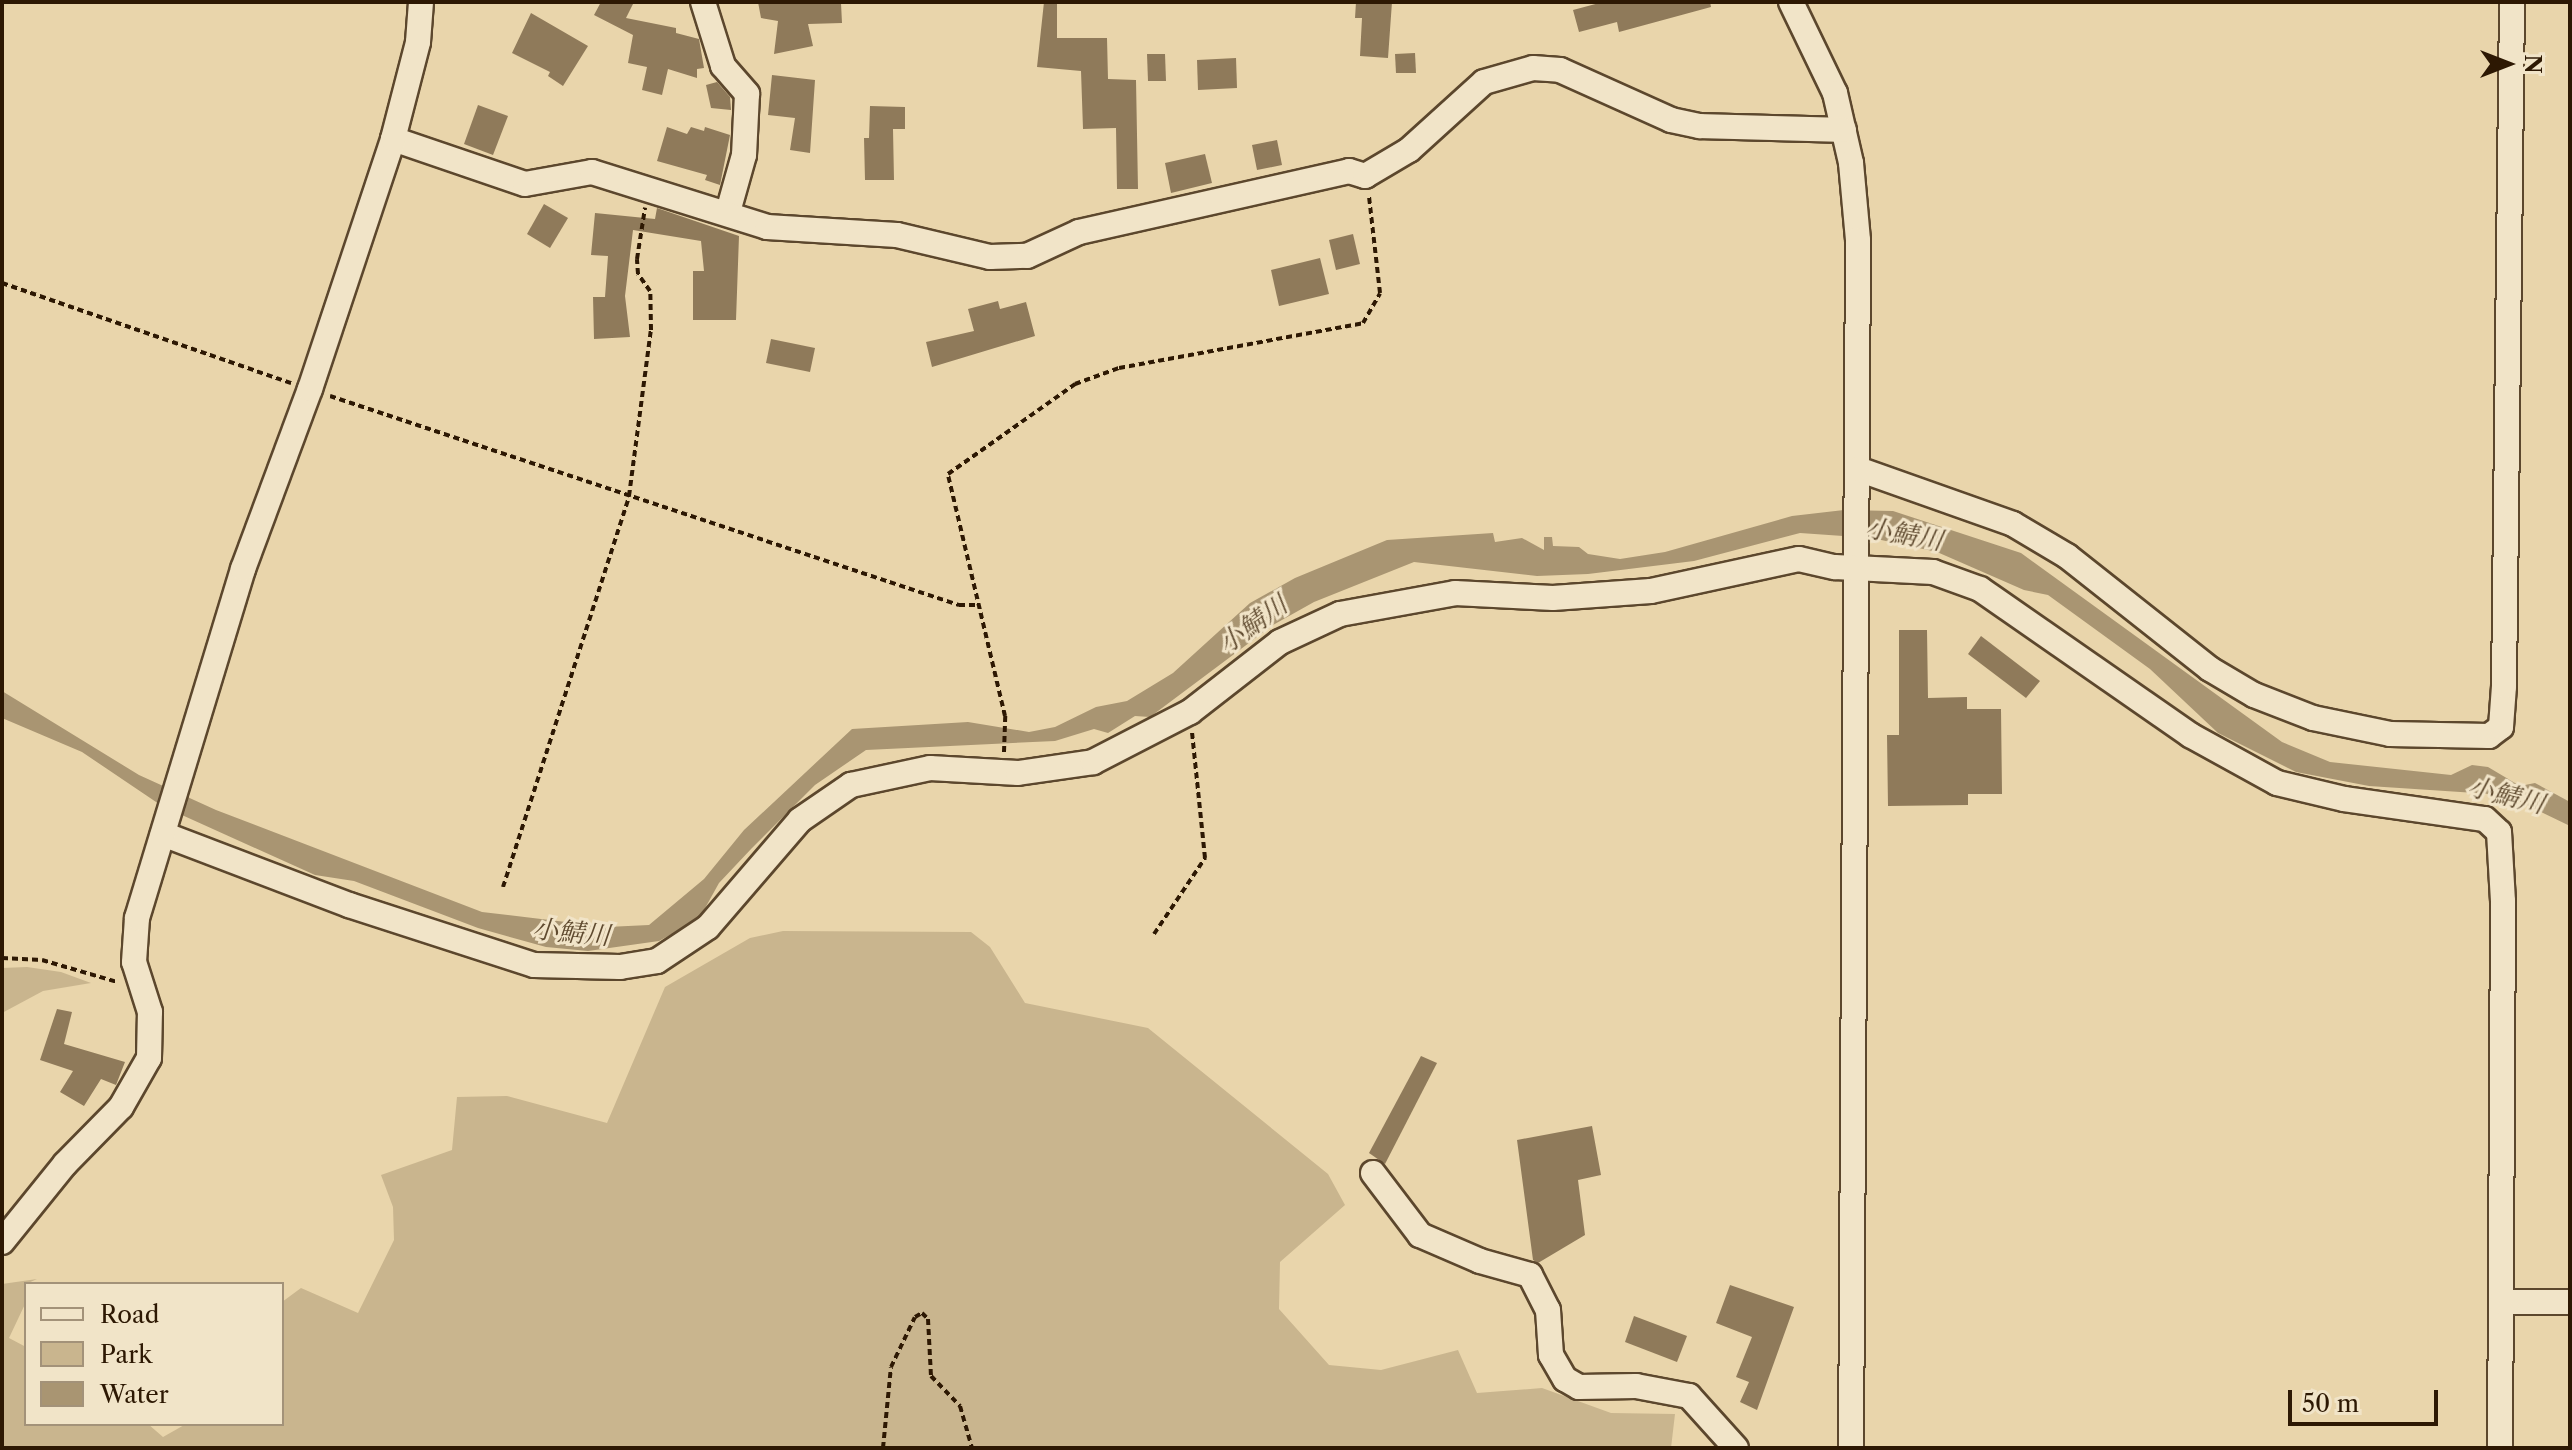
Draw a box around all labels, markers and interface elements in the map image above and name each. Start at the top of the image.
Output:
north arrow [2468,24,2548,104]
text: N [2519,54,2546,74]
water label: 小鯖川 [1863,513,1945,557]
water label: 小鯖川 [1212,589,1294,661]
water label: 小鯖川 [2464,771,2548,821]
water label: 小鯖川 [531,914,611,952]
legend [24,1282,284,1426]
text: Road [100,1300,159,1329]
text: Park [100,1340,152,1369]
scale bar [2292,1374,2442,1424]
text: Water [100,1380,169,1409]
text: 50 m [2302,1389,2359,1418]

